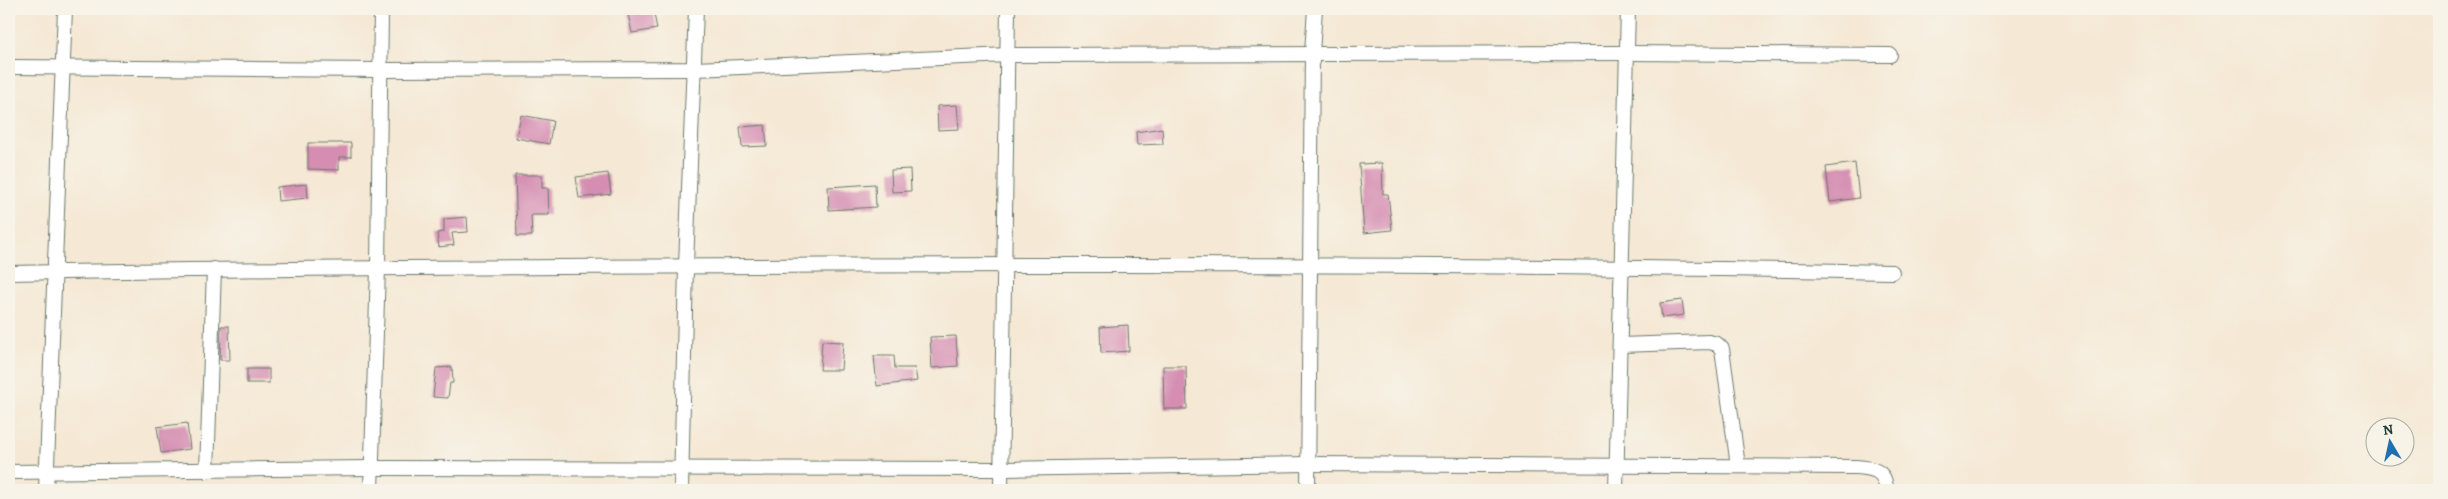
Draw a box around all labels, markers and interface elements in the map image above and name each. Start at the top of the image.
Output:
north arrow [2366,416,2416,466]
text: N [2382,419,2395,440]

